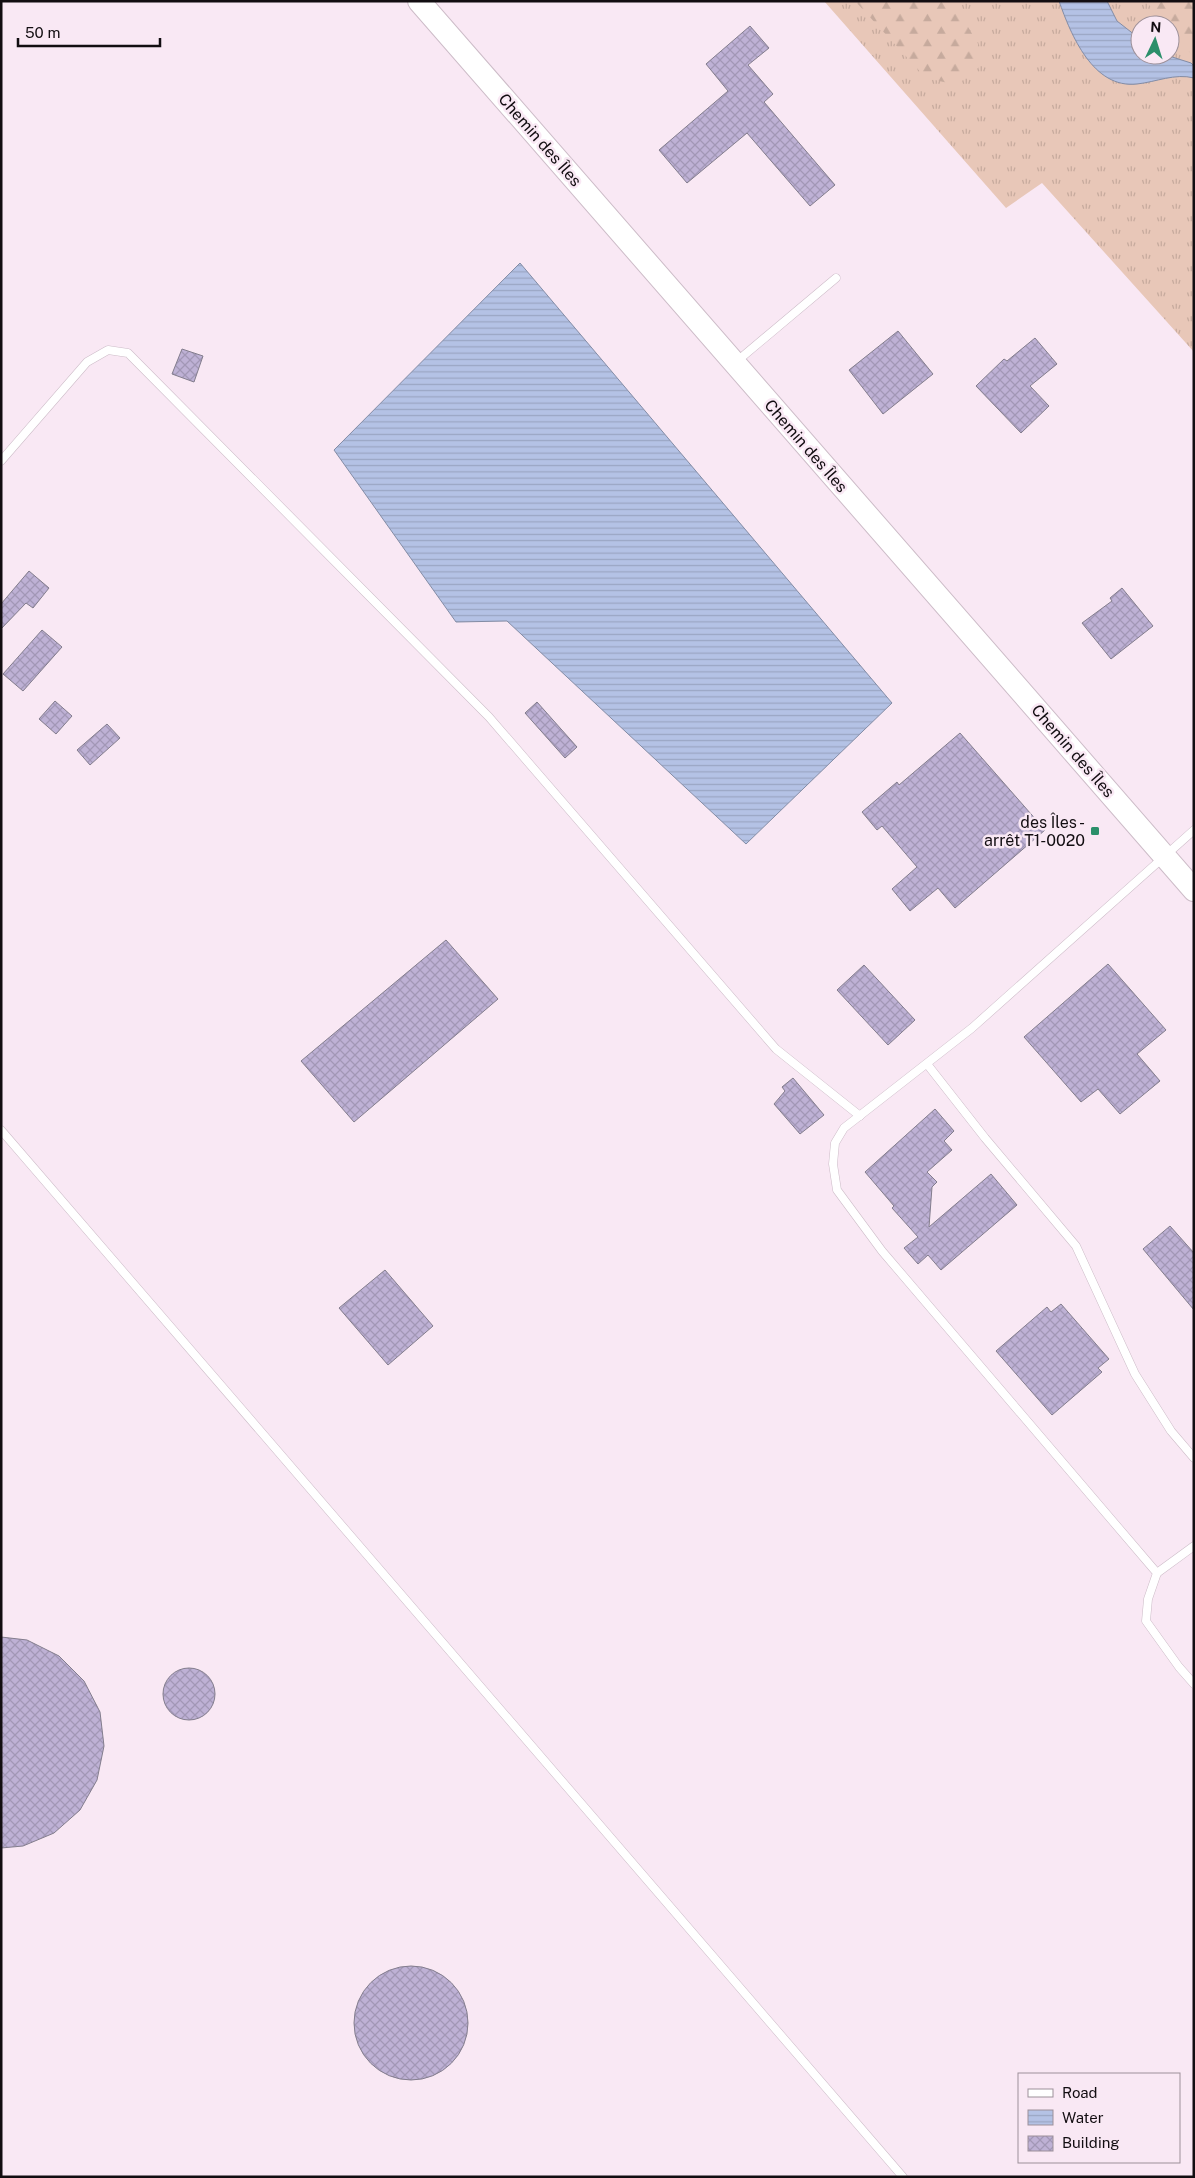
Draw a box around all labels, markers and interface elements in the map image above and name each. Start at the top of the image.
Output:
scale bar [18,15,160,47]
north arrow [1130,15,1180,65]
text: N [1150,19,1162,35]
text: 50 m [25,24,60,41]
street label: Chemin des Îles [495,89,586,190]
street label: Chemin des Îles [761,395,852,496]
street label: Chemin des Îles [1028,700,1119,801]
place label: des Îles - arrêt T1-0020 [984,812,1085,850]
marker: des Îles - arrêt T1-0020 [1089,825,1101,837]
legend [1018,2073,1180,2163]
text: Road [1062,2084,1098,2101]
text: Water [1062,2109,1104,2126]
text: Building [1062,2134,1120,2151]

